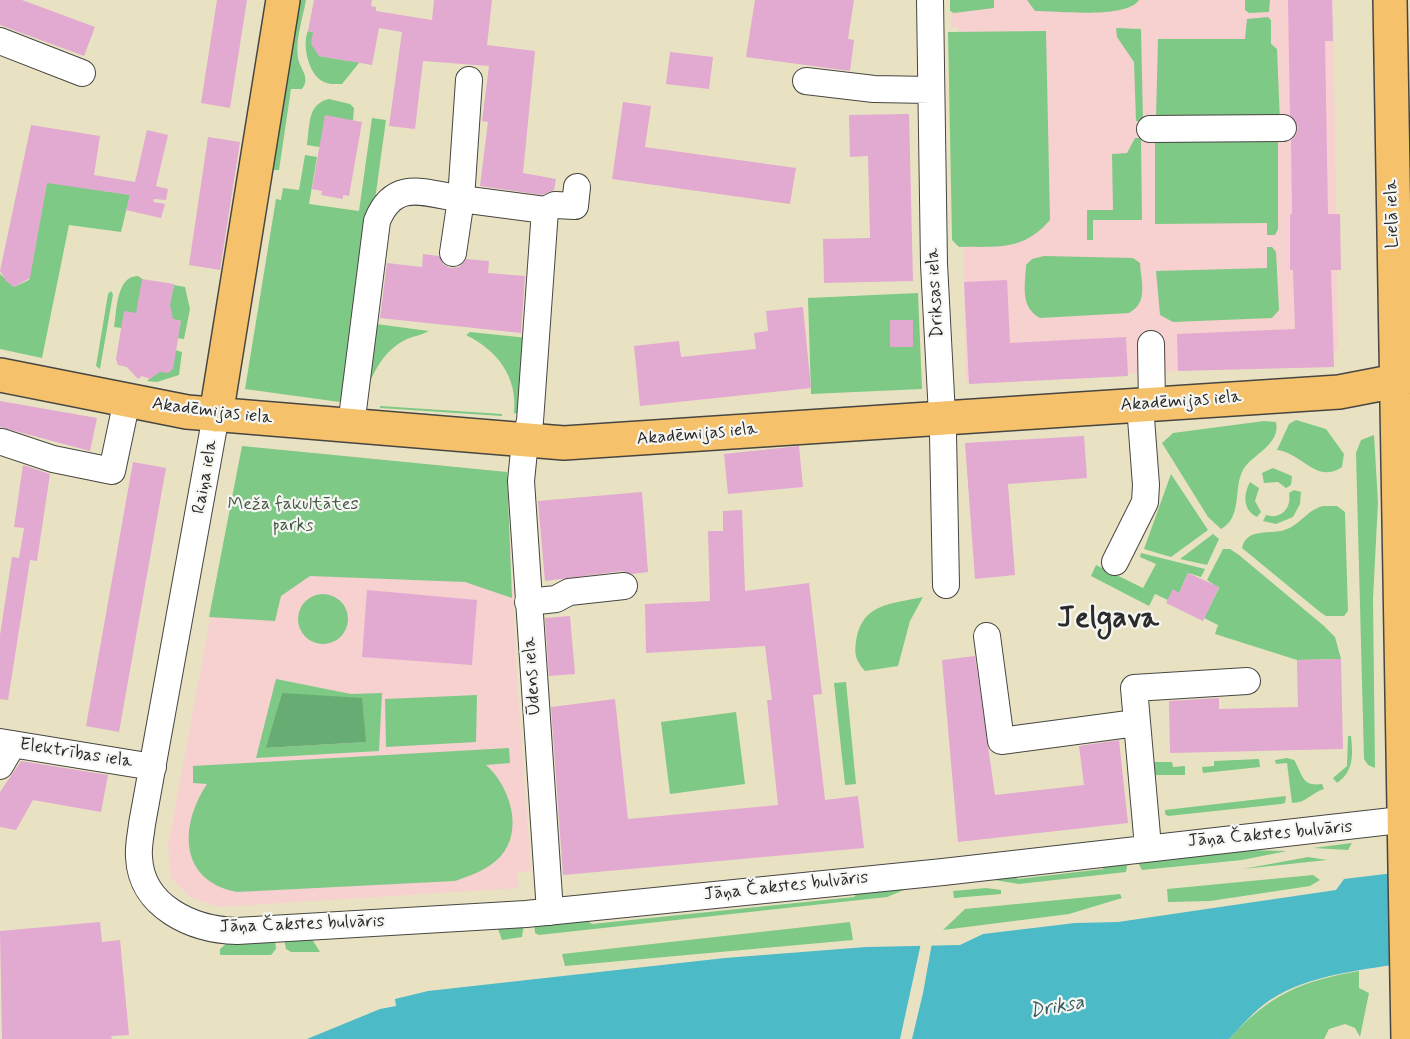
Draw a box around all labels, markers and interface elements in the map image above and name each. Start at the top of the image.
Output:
street label: Lielā iela [1382,179,1404,249]
street label: Driksas iela [923,248,949,338]
street label: Akadēmijas iela [1120,387,1242,417]
street label: Akadēmijas iela [151,394,273,430]
street label: Akadēmijas iela [636,419,758,451]
street label: Raiņa iela [189,438,223,516]
park label: Meža fakultātes parks [227,494,359,536]
district label: Jelgava [1057,602,1159,638]
street label: Ūdens iela [519,636,547,716]
street label: Elektrības iela [18,734,134,774]
street label: Jāņa Čakstes bulvāris [1187,817,1353,853]
street label: Jāņa Čakstes bulvāris [703,868,869,906]
street label: Jāņa Čakstes bulvāris [219,911,385,939]
water label: Driksa [1028,991,1086,1025]

